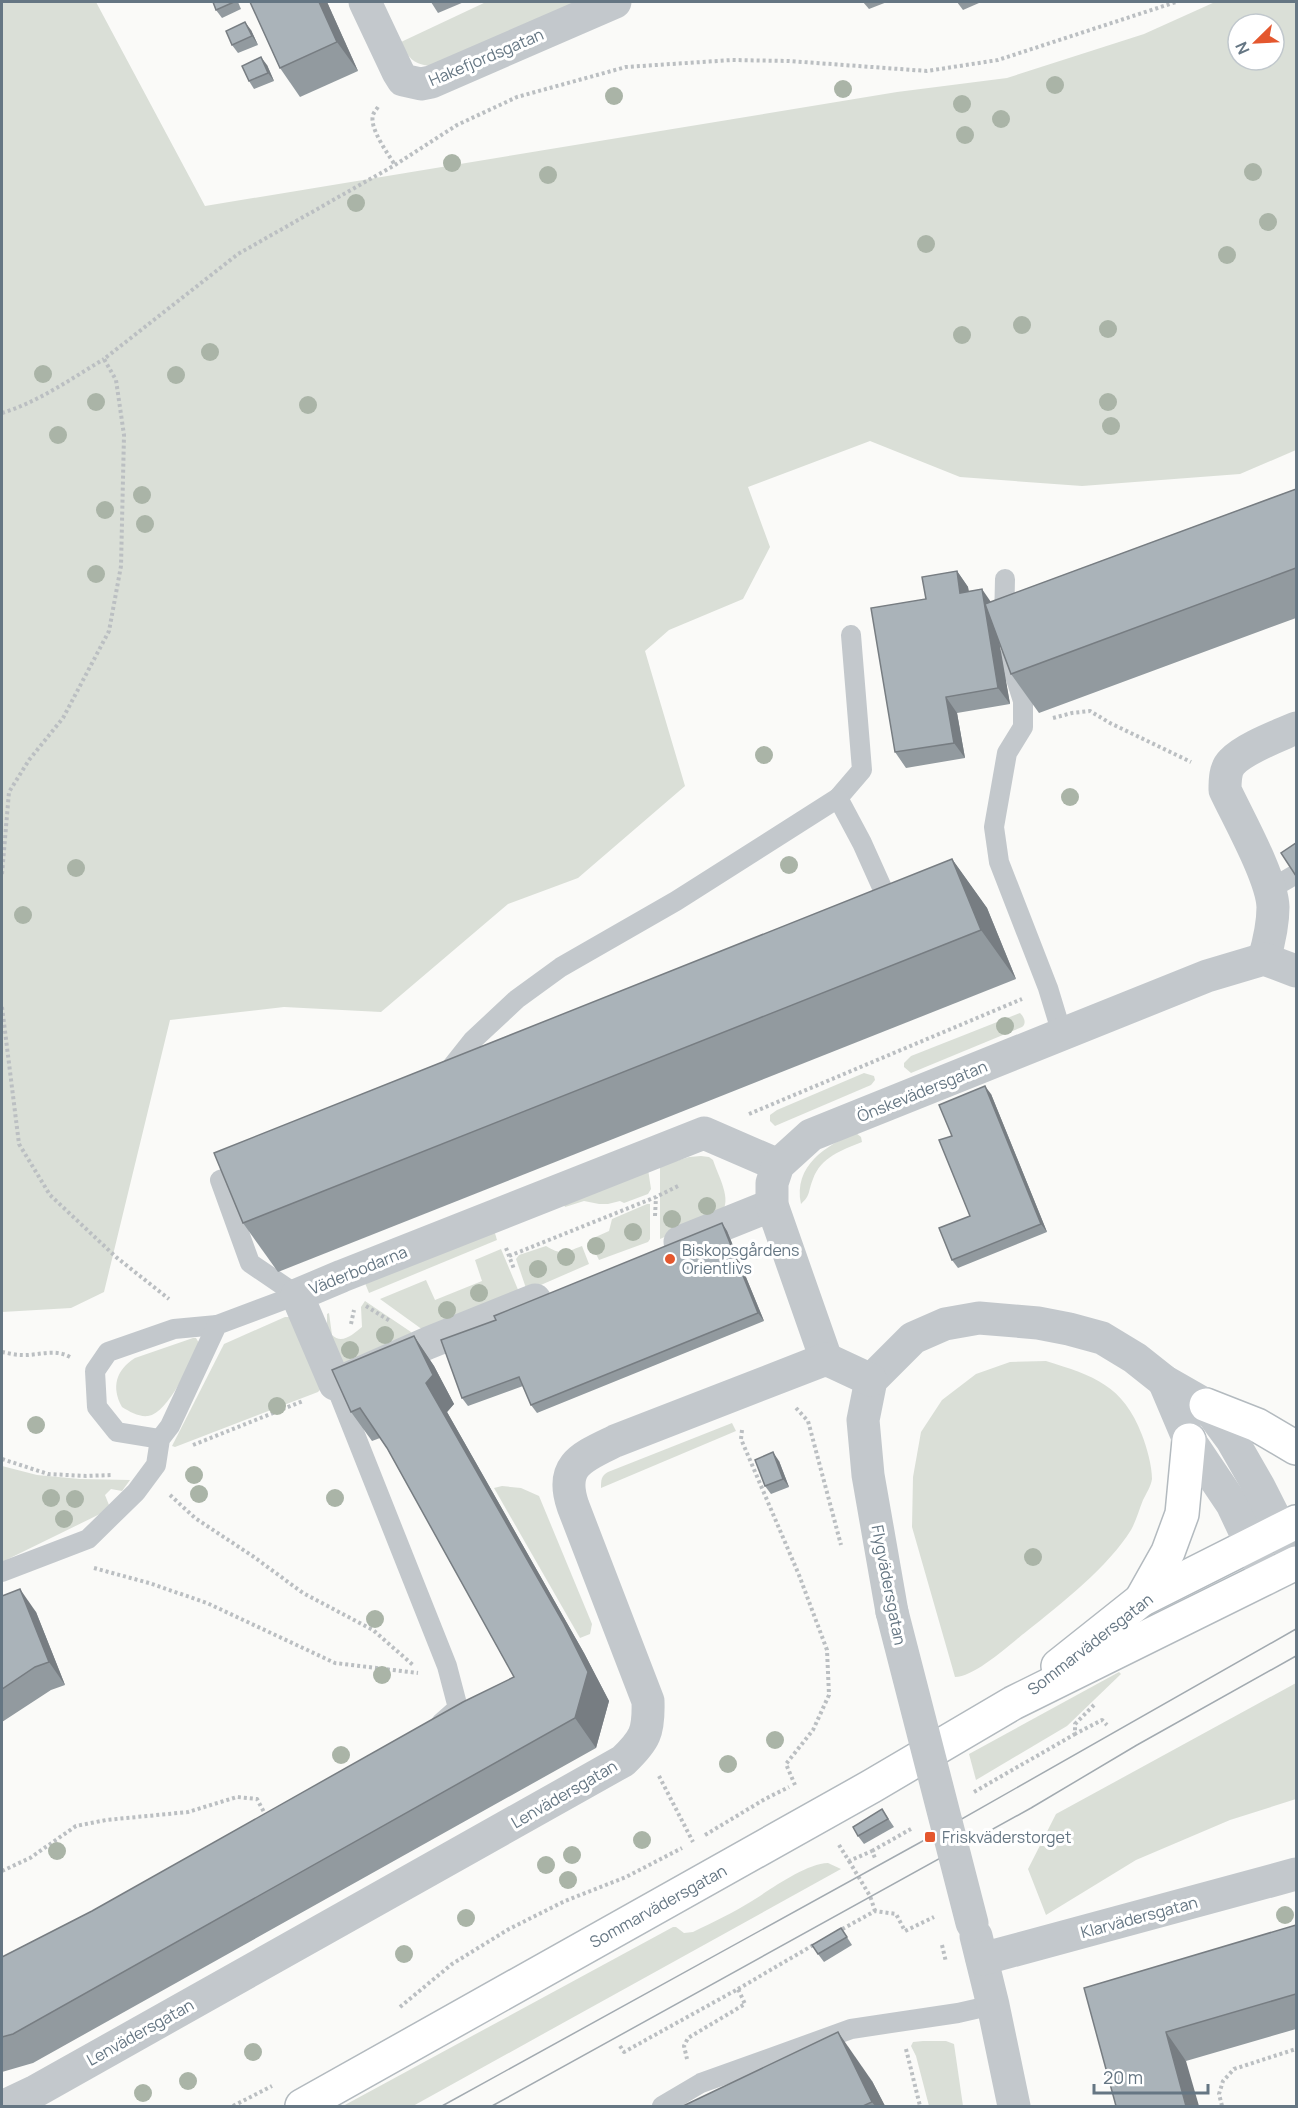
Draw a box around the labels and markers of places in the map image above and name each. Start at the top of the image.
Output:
place label: Biskopsgårdens Orientlivs [682,1239,799,1279]
marker: Biskopsgårdens Orientlivs [663,1252,677,1266]
place label: Friskväderstorget [942,1826,1071,1848]
marker: Friskväderstorget [923,1830,937,1844]

